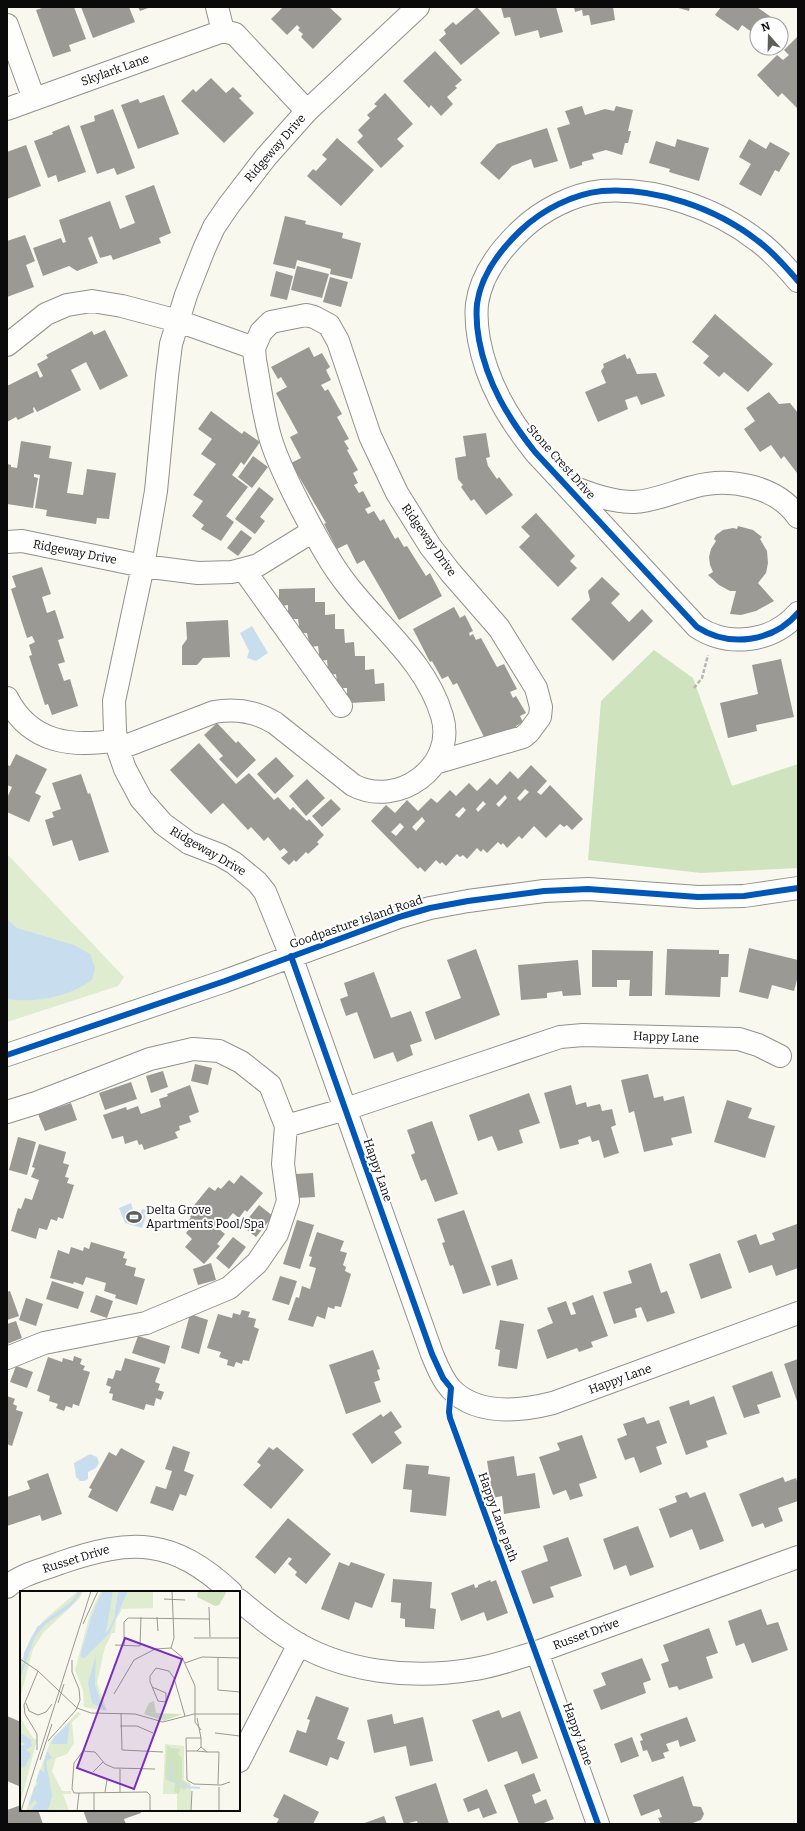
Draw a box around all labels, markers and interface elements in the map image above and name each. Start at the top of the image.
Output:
north arrow [749,16,789,56]
text: N [760,19,772,35]
street label: Skylark Lane [79,51,151,89]
street label: Ridgeway Drive [242,111,308,185]
street label: Stone Crest Drive [524,422,598,502]
street label: Ridgeway Drive [399,501,459,579]
street label: Ridgeway Drive [32,537,118,567]
street label: Ridgeway Drive [168,824,248,878]
street label: Goodpasture Island Road [288,893,424,951]
street label: Happy Lane [633,1029,699,1045]
street label: Happy Lane [361,1137,395,1203]
place label: Delta Grove Apartments Pool/Spa [146,1203,265,1231]
sports icon: Delta Grove Apartments Pool/Spa [125,1208,143,1226]
street label: Happy Lane [587,1361,653,1397]
street label: Happy Lane path [475,1471,521,1564]
street label: Russet Drive [41,1542,111,1576]
inset map [20,1591,240,1811]
street label: Russet Drive [551,1616,621,1652]
street label: Happy Lane [560,1701,596,1767]

